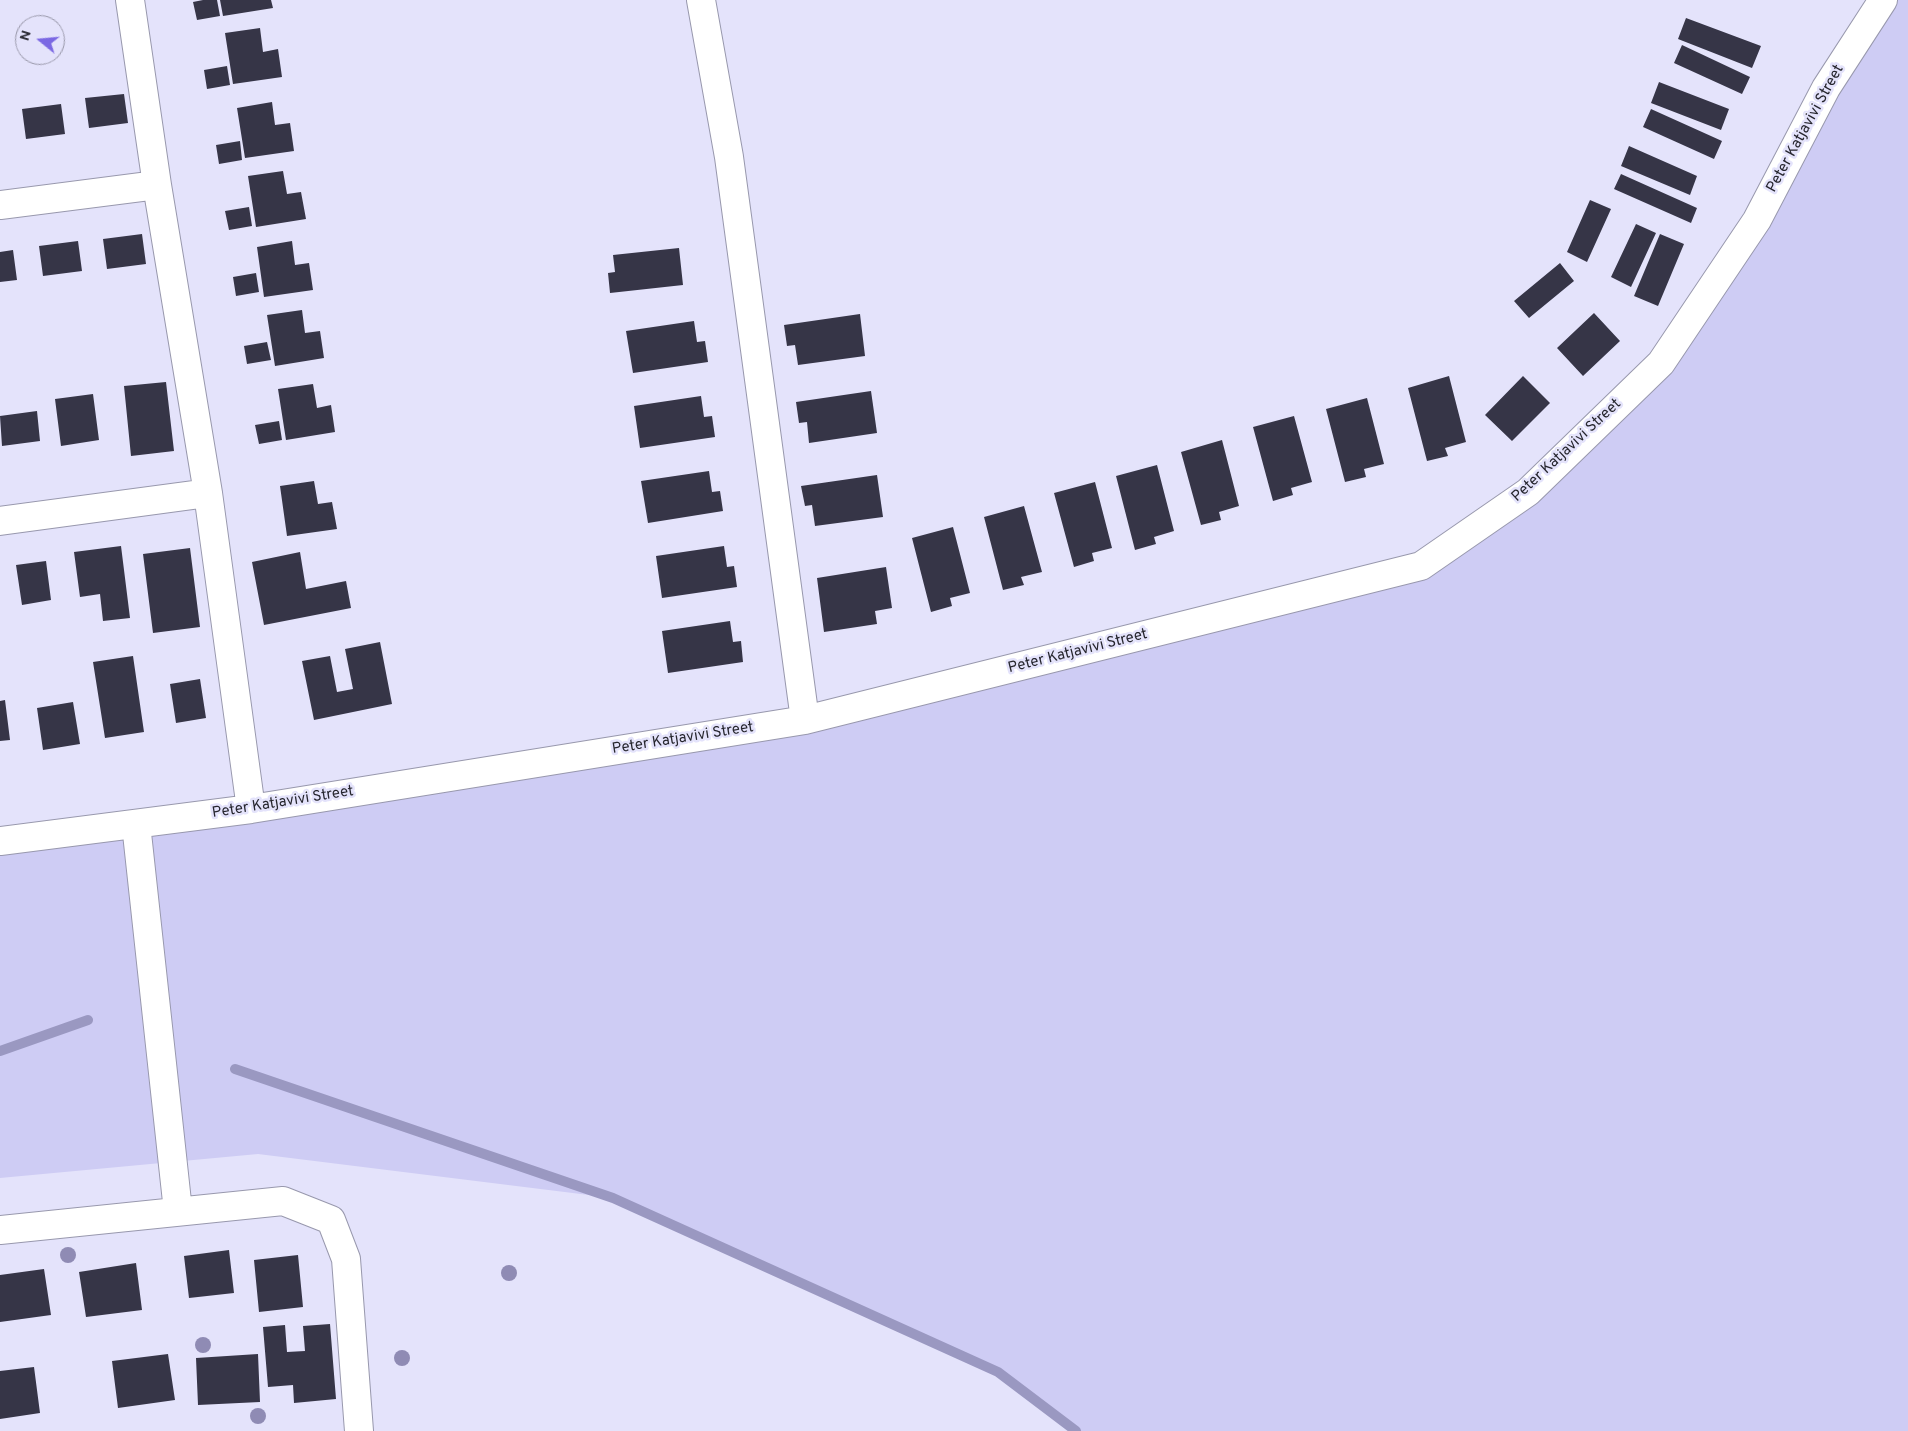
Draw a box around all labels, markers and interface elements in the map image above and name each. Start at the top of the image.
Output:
north arrow [15,15,65,65]
text: N [17,28,36,43]
street label: Peter Katjavivi Street [1763,62,1849,196]
street label: Peter Katjavivi Street [1509,396,1625,506]
street label: Peter Katjavivi Street [1006,626,1150,678]
street label: Peter Katjavivi Street [611,719,755,759]
street label: Peter Katjavivi Street [211,783,355,823]

